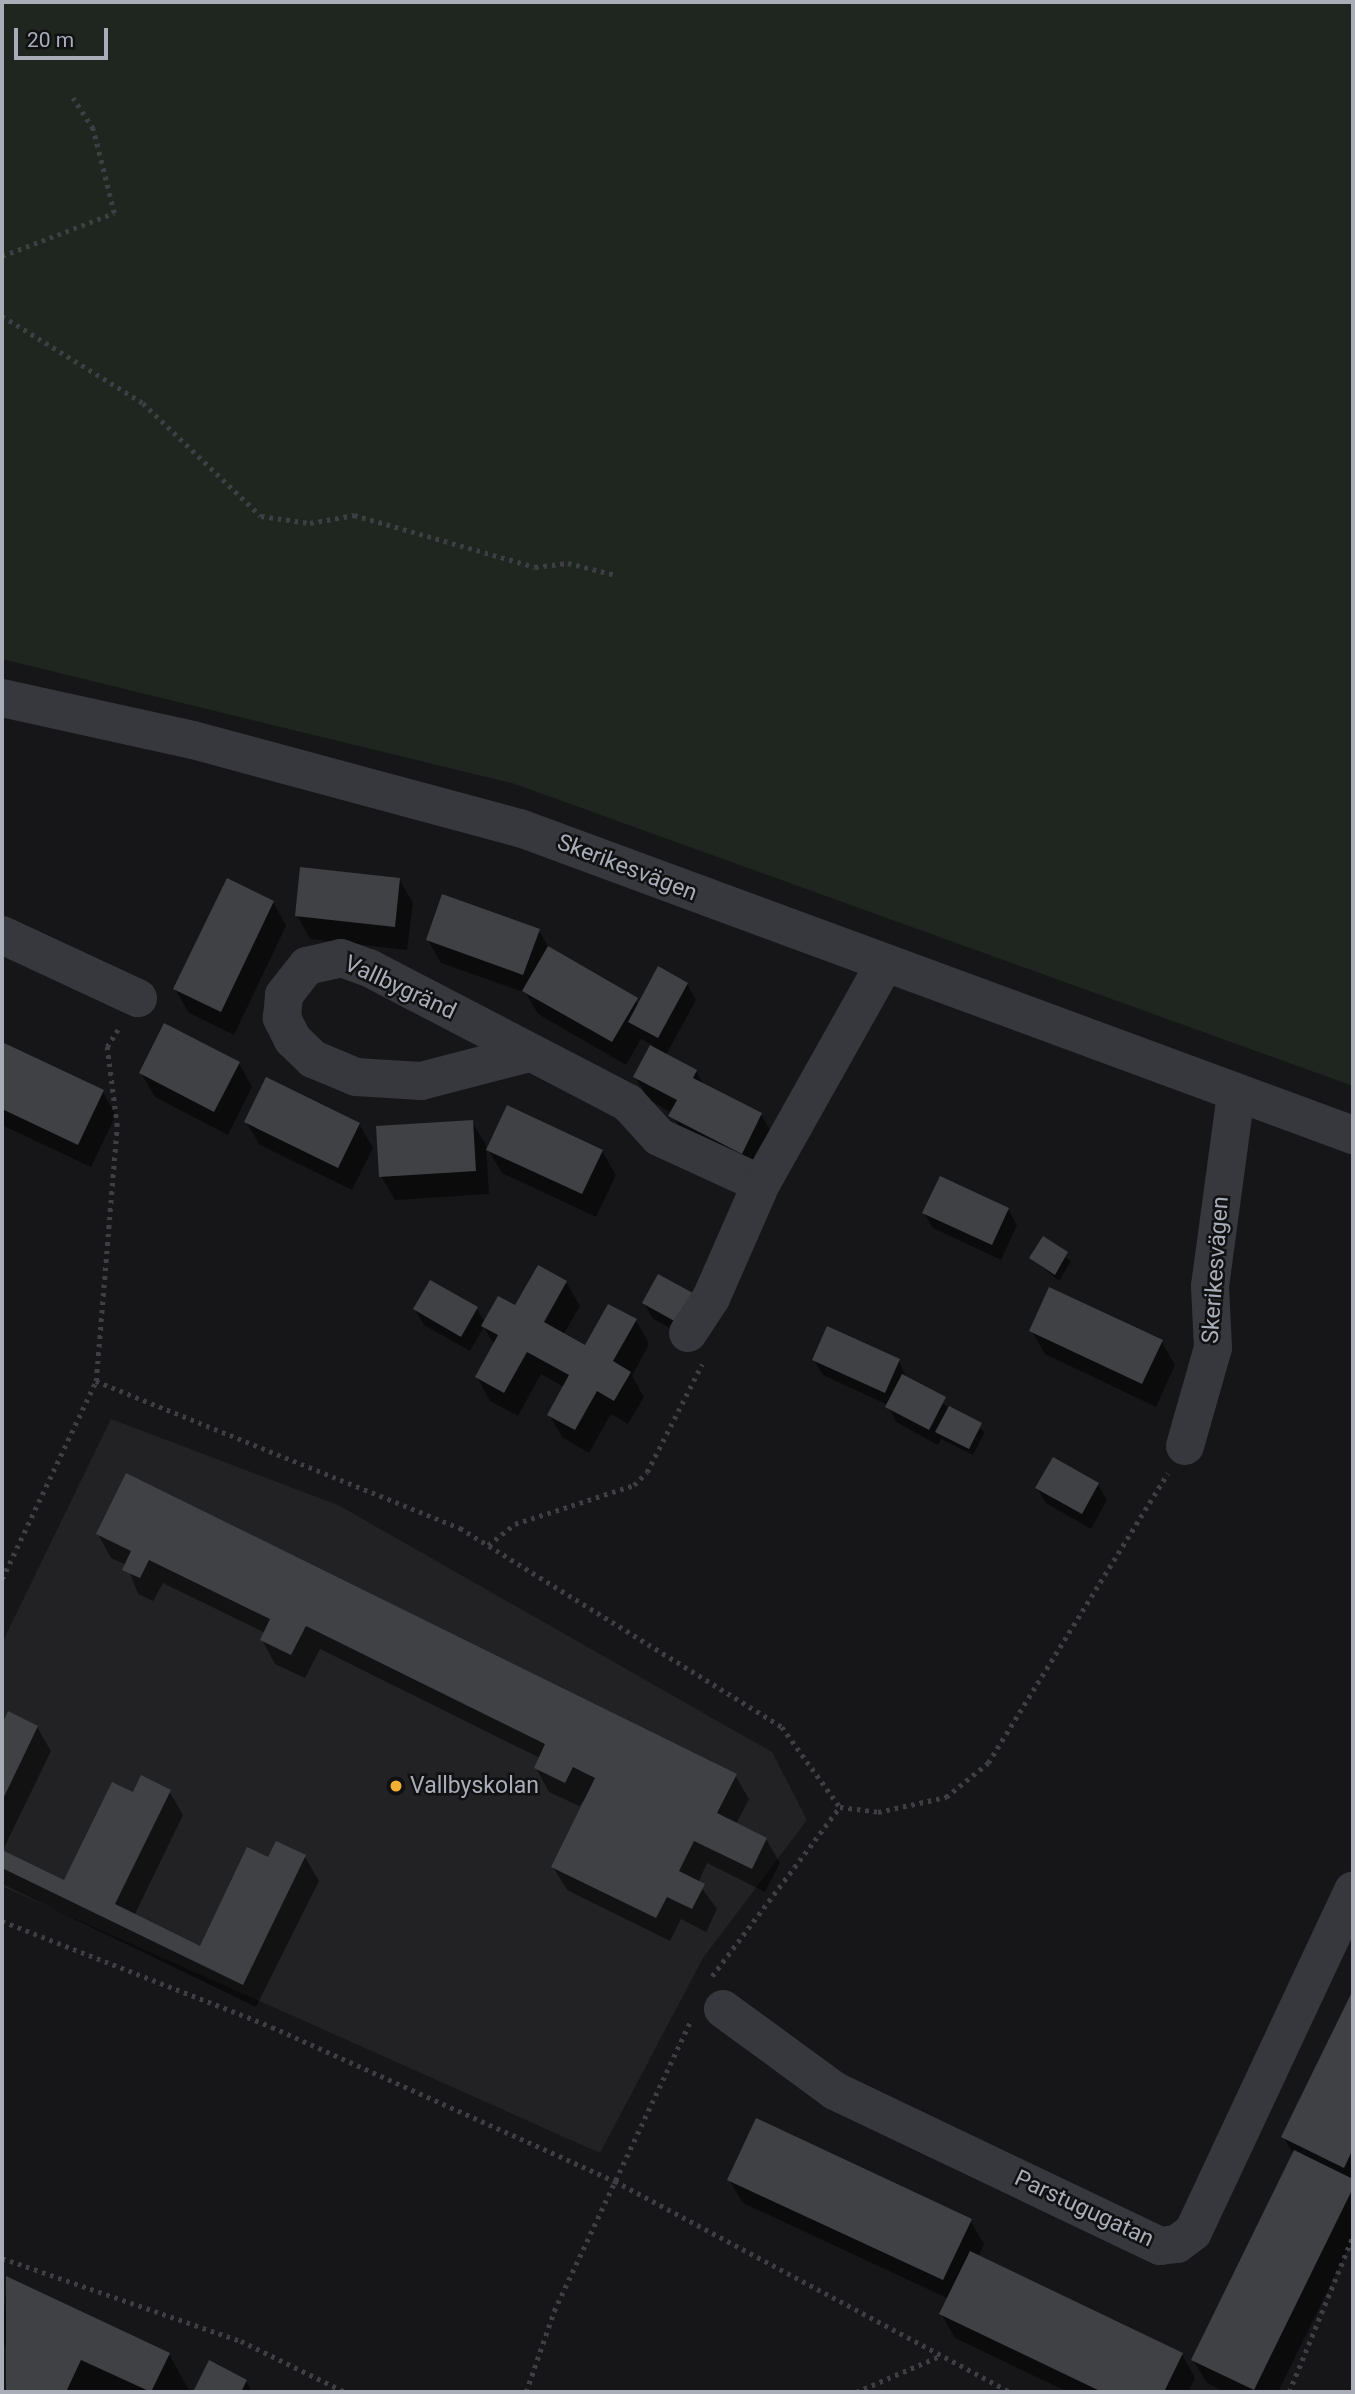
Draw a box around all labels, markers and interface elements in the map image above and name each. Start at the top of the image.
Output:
scale bar [18,14,112,58]
text: 20 m [27,28,74,52]
street label: Skerikesvägen [553,829,701,907]
street label: Vallbygränd [340,950,460,1026]
street label: Skerikesvägen [1197,1195,1235,1345]
place label: Vallbyskolan [410,1772,539,1800]
marker: Vallbyskolan [388,1778,404,1794]
street label: Parstugugatan [1010,2165,1158,2253]

